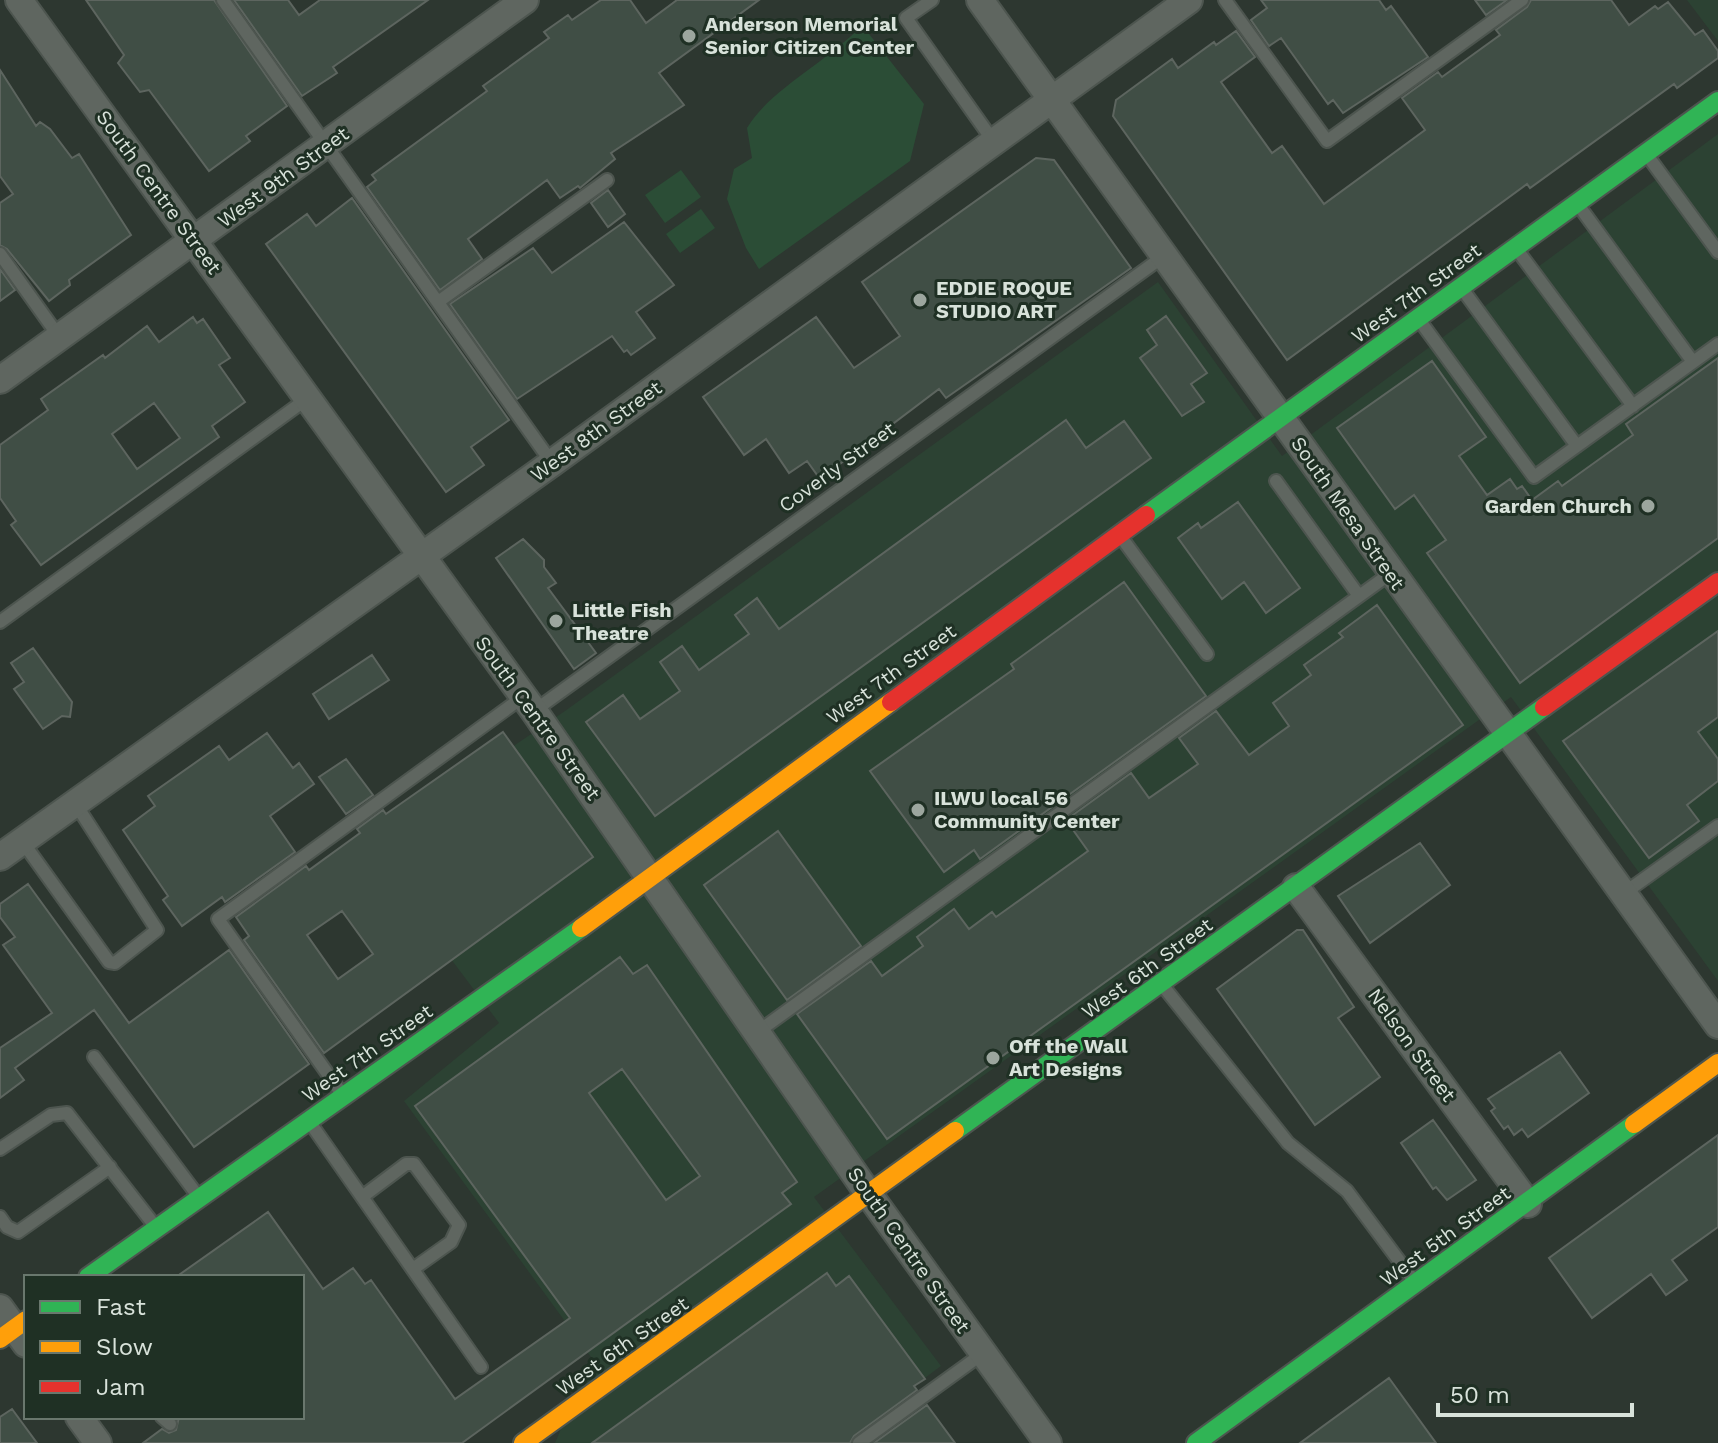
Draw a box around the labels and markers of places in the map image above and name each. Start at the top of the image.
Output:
place label: Anderson Memorial Senior Citizen Center [705,12,915,59]
marker: Anderson Memorial Senior Citizen Center [680,27,698,45]
place label: EDDIE ROQUE STUDIO ART [936,276,1072,323]
marker: EDDIE ROQUE STUDIO ART [911,291,929,309]
place label: Garden Church [1485,494,1632,518]
marker: Garden Church [1639,497,1657,515]
place label: Little Fish Theatre [572,598,672,645]
marker: Little Fish Theatre [547,612,565,630]
place label: ILWU local 56 Community Center [934,786,1120,833]
marker: ILWU local 56 Community Center [909,801,927,819]
place label: Off the Wall Art Designs [1009,1034,1128,1081]
marker: Off the Wall Art Designs [984,1049,1002,1067]

